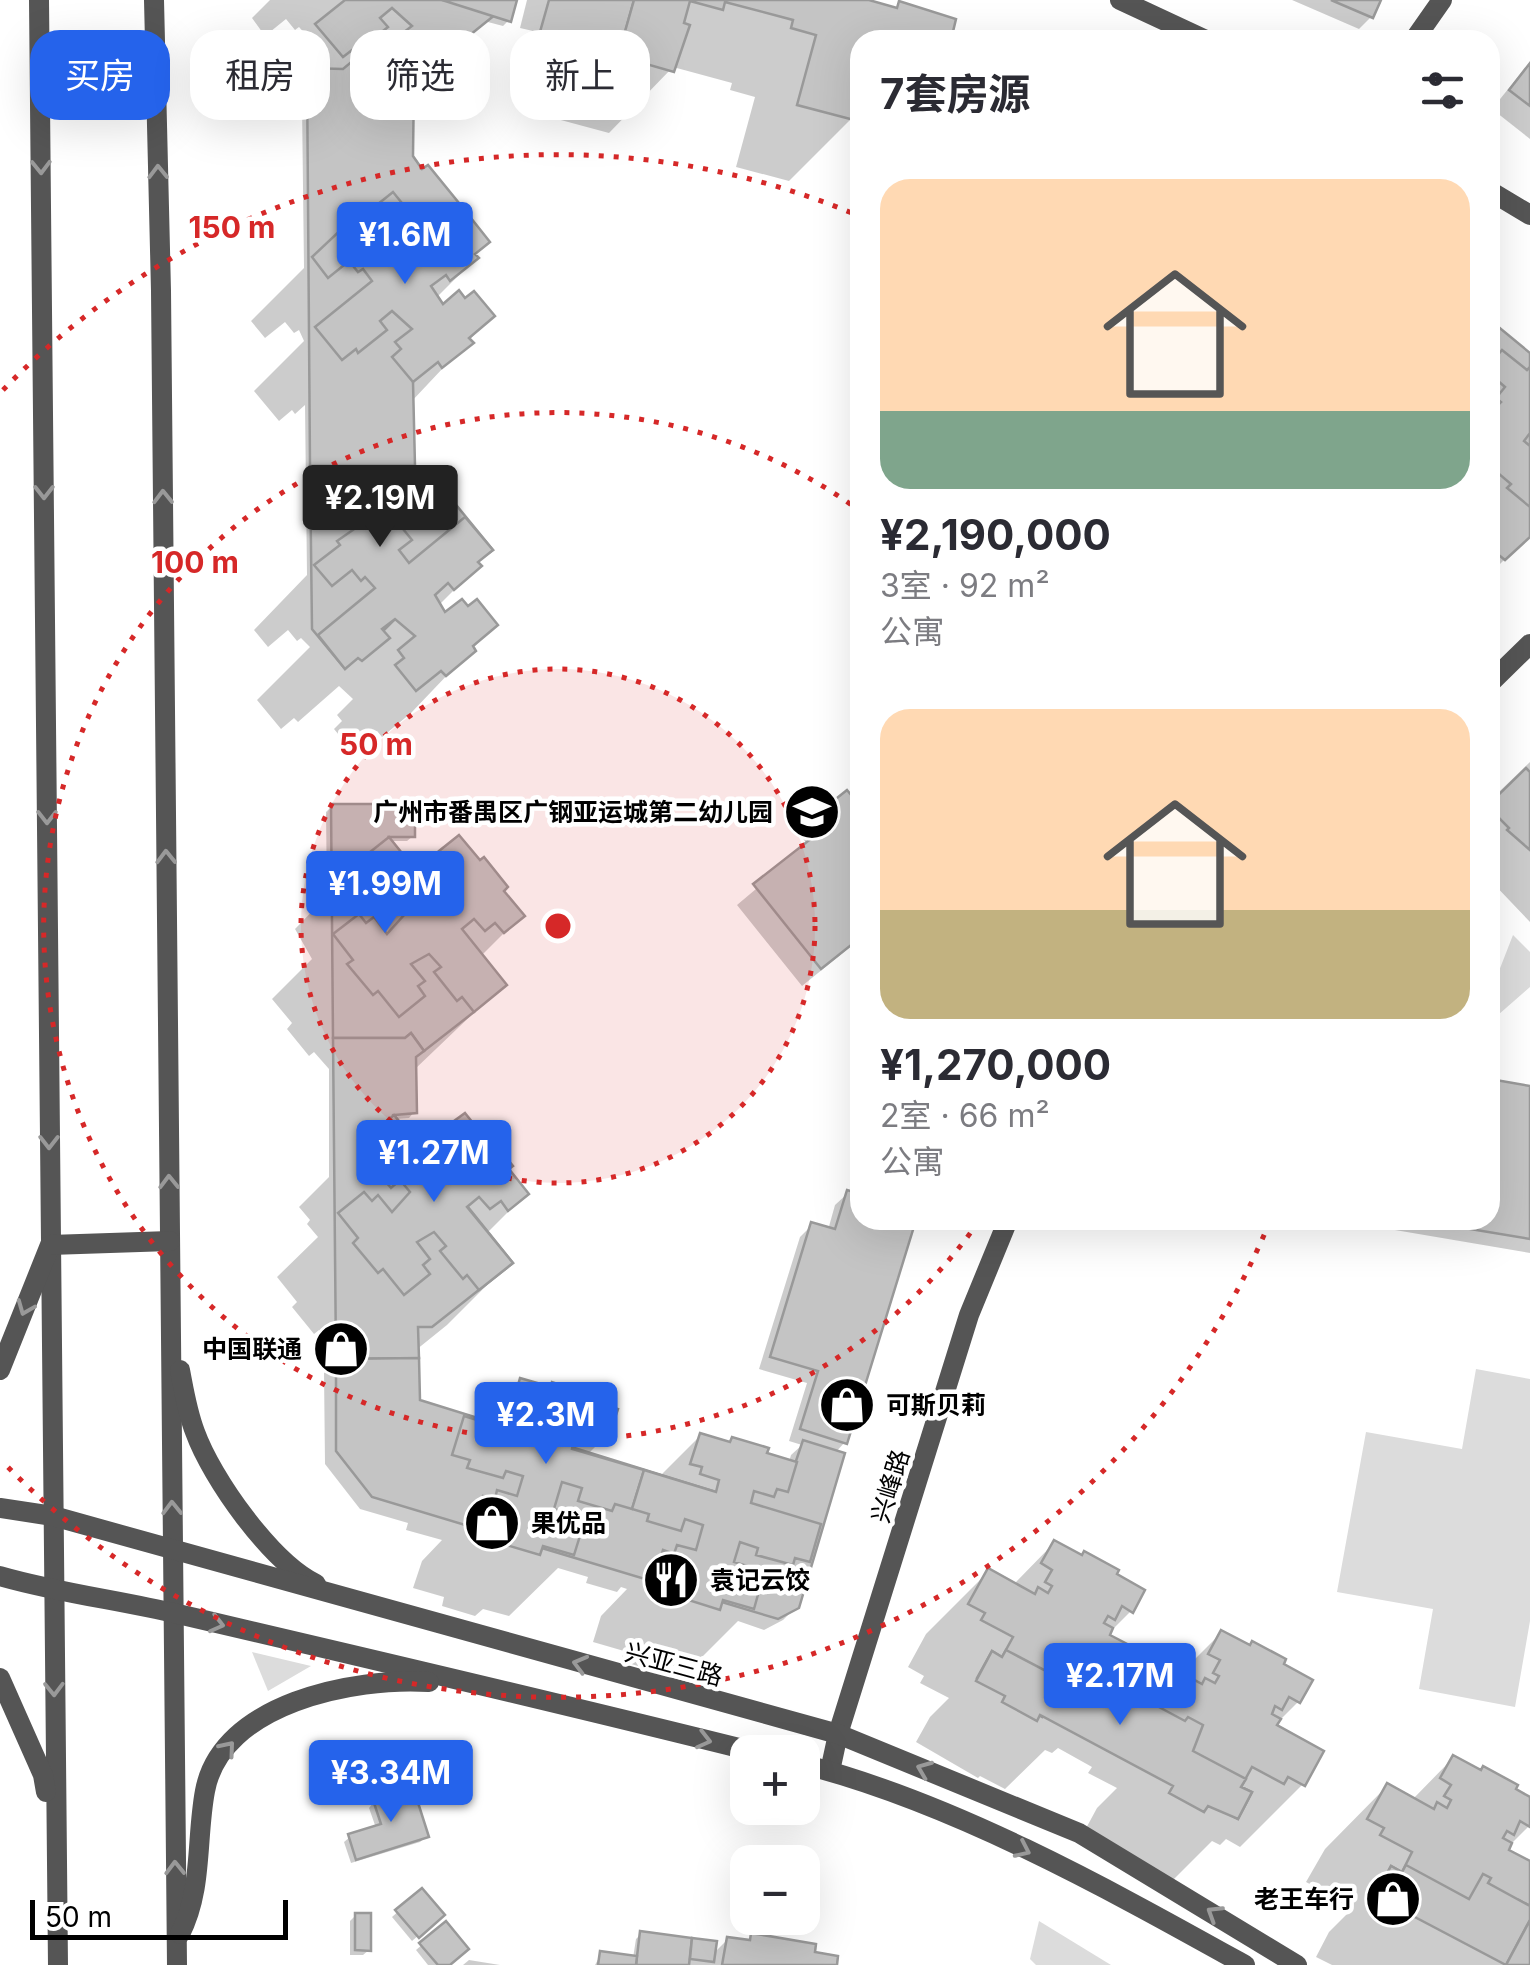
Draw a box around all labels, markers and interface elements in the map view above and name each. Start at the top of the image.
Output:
chip: 买房 [30,30,170,120]
chip: 租房 [190,30,330,120]
chip: 筛选 [350,30,490,120]
chip: 新上 [510,30,650,120]
icon: filters [1415,63,1470,118]
text: 7套房源 [880,68,1030,119]
one-way arrow [30,160,52,176]
one-way arrow [147,163,169,178]
pin: ¥1.6M [335,202,475,287]
text: 150 m [189,209,275,245]
text: ¥1.6M [359,215,451,254]
icon: home [1085,244,1265,424]
pin: ¥2.19M [299,465,461,550]
text: ¥2.19M [325,478,435,517]
one-way arrow [33,486,55,501]
one-way arrow [152,488,173,504]
text: ¥2,190,000 [880,509,1111,560]
text: 100 m [151,544,239,580]
text: 3室 · 92 m² [880,566,1050,605]
text: 公寓 [880,612,944,651]
text: 50 m [339,726,413,762]
icon: home [1085,774,1265,954]
school or university icon: 广州市番禺区广钢亚运城第二幼儿园 [782,782,842,842]
place label: 广州市番禺区广钢亚运城第二幼儿园 [373,797,773,827]
one-way arrow [36,810,57,826]
one-way arrow [155,848,177,864]
pin: ¥1.99M [304,851,466,936]
text: ¥1.99M [328,864,442,903]
centre of rings [540,908,576,944]
text: ¥1,270,000 [880,1039,1111,1090]
text: 2室 · 66 m² [880,1096,1050,1135]
pin: ¥1.27M [353,1120,515,1205]
text: ¥1.27M [378,1133,490,1172]
one-way arrow [38,1136,60,1151]
text: 公寓 [880,1142,944,1181]
one-way arrow [158,1173,180,1188]
one-way arrow [17,1298,37,1315]
shop icon: 中国联通 [311,1319,371,1379]
place label: 中国联通 [202,1334,302,1364]
shop icon: 可斯贝莉 [817,1375,877,1435]
pin: ¥2.3M [476,1382,616,1467]
place label: 可斯贝莉 [886,1390,986,1420]
text: ¥2.3M [497,1395,595,1434]
street label: 兴峰路 [865,1446,915,1526]
shop icon: 果优品 [462,1493,522,1553]
one-way arrow [161,1499,183,1514]
place label: 果优品 [531,1508,606,1538]
restaurant icon: 袁记云饺 [641,1550,701,1610]
place label: 袁记云饺 [710,1565,810,1595]
one-way arrow [208,1612,225,1633]
street label: 兴亚三路 [622,1637,726,1691]
pin: ¥2.17M [1039,1643,1201,1728]
one-way arrow [572,1654,589,1675]
text: ¥2.17M [1066,1656,1174,1695]
one-way arrow [43,1682,65,1697]
one-way arrow [695,1728,712,1749]
map controls [730,1735,820,1935]
button: + [730,1735,820,1825]
pin: ¥3.34M [310,1740,472,1825]
one-way arrow [216,1742,234,1760]
text: ¥3.34M [331,1753,451,1792]
one-way arrow [916,1761,934,1781]
one-way arrow [1013,1838,1031,1858]
button: − [730,1845,820,1935]
one-way arrow [165,1859,186,1875]
shop icon: 老王车行 [1363,1869,1423,1929]
place label: 老王车行 [1254,1884,1354,1914]
scale bar [30,1895,288,1940]
text: 50 m [45,1900,112,1934]
one-way arrow [1207,1907,1225,1926]

